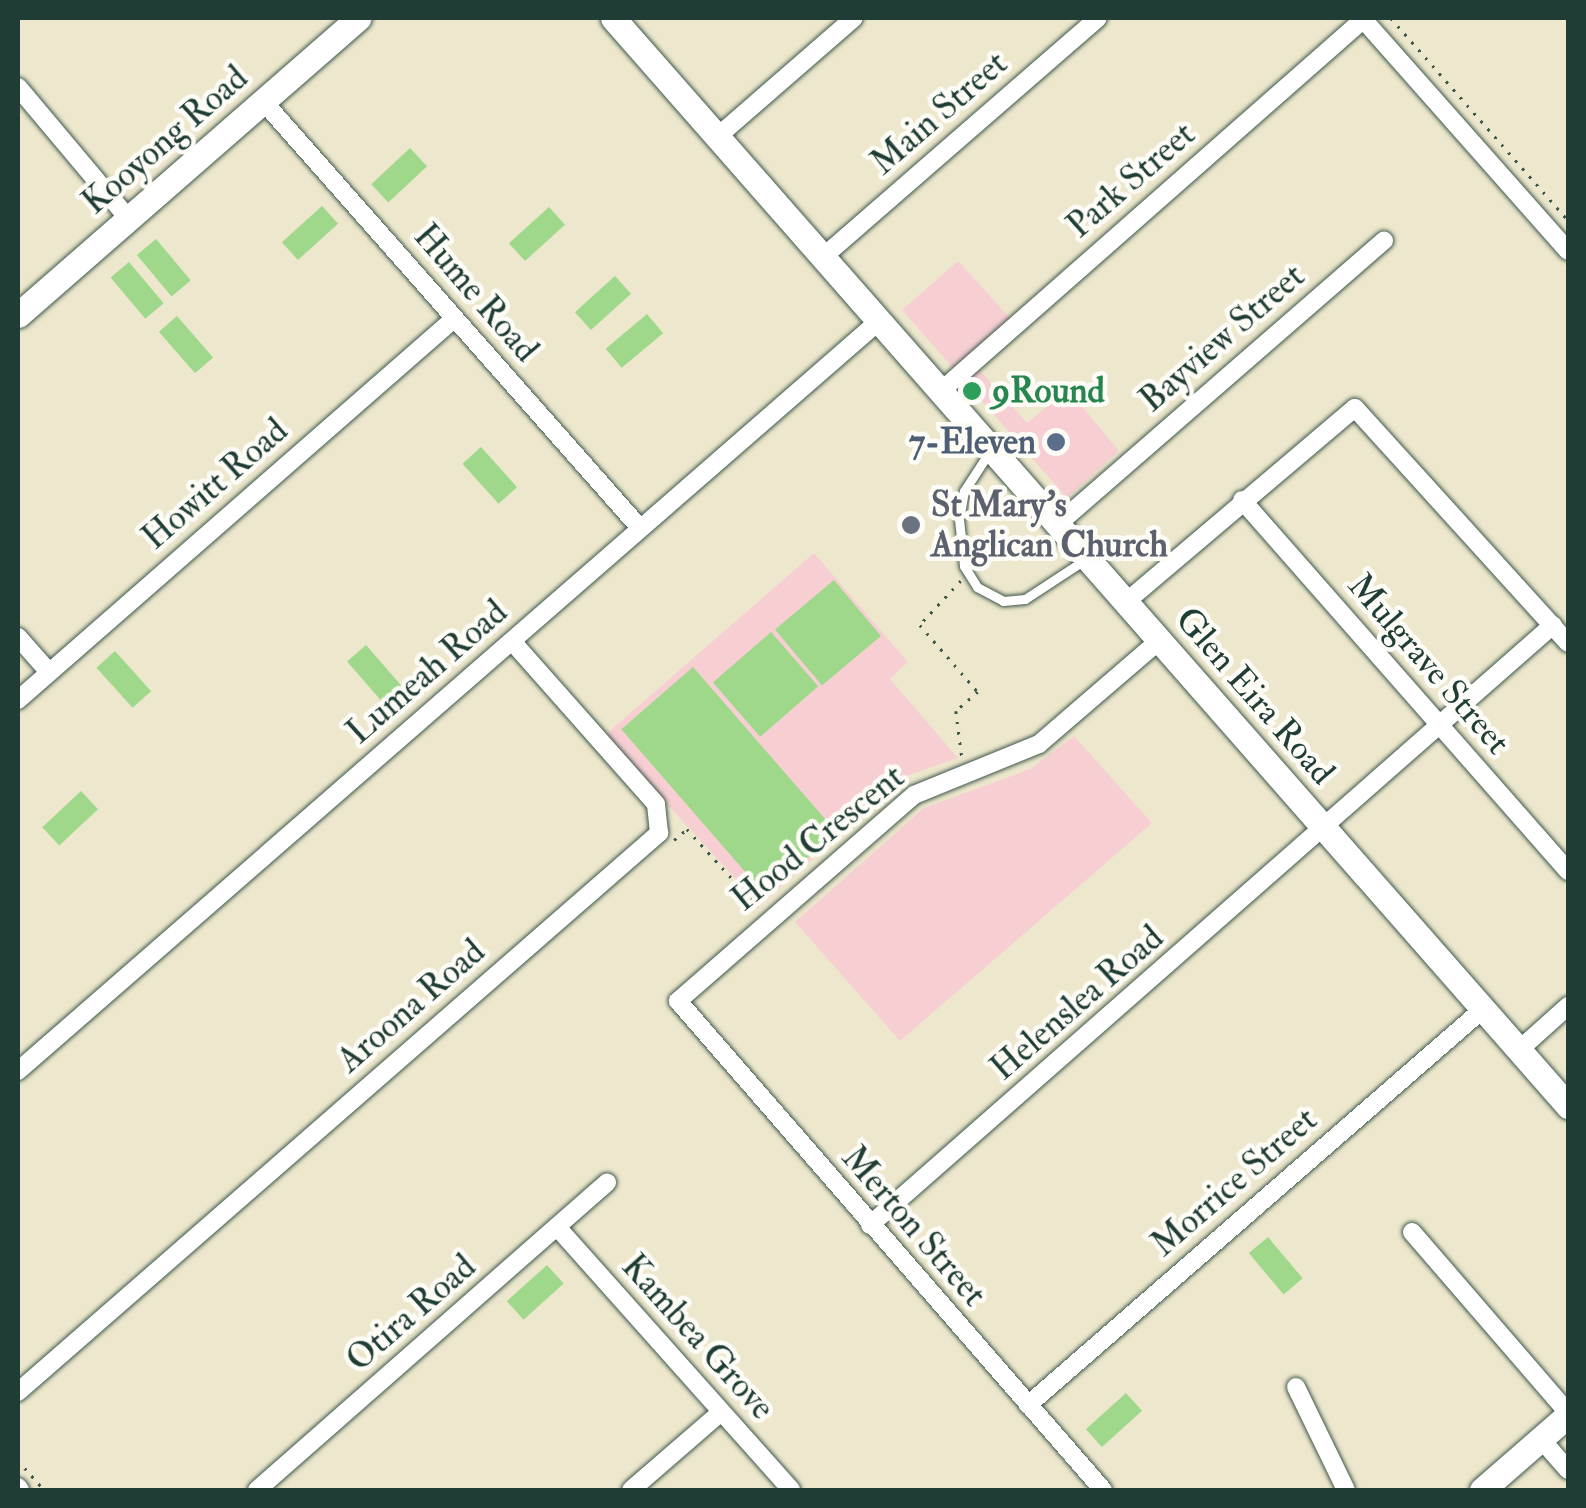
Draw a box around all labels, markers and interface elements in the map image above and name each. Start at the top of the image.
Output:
street label: Main Street [862,42,1016,184]
street label: Kooyong Road [74,57,256,223]
street label: Park Street [1059,113,1203,247]
street label: Hume Road [405,216,547,370]
street label: Bayview Street [1131,255,1313,421]
place label: 9Round [992,370,1105,412]
marker: 9Round [961,380,983,402]
street label: Howitt Road [134,410,296,558]
place label: 7-Eleven [909,421,1036,463]
marker: 7-Eleven [1045,431,1067,453]
place label: St Mary's Anglican Church [931,484,1168,566]
marker: St Mary's Anglican Church [900,514,922,536]
street label: Mulgrave Street [1339,565,1519,763]
street label: Lumeah Road [338,591,516,753]
street label: Glen Eira Road [1167,599,1343,793]
street label: Hood Crescent [723,756,913,920]
street label: Helenslea Road [982,917,1172,1089]
street label: Aroona Road [329,931,493,1081]
street label: Morrice Street [1143,1099,1325,1265]
street label: Merton Street [833,1137,995,1315]
street label: Otira Road [338,1246,484,1380]
street label: Kambea Grove [613,1246,783,1428]

